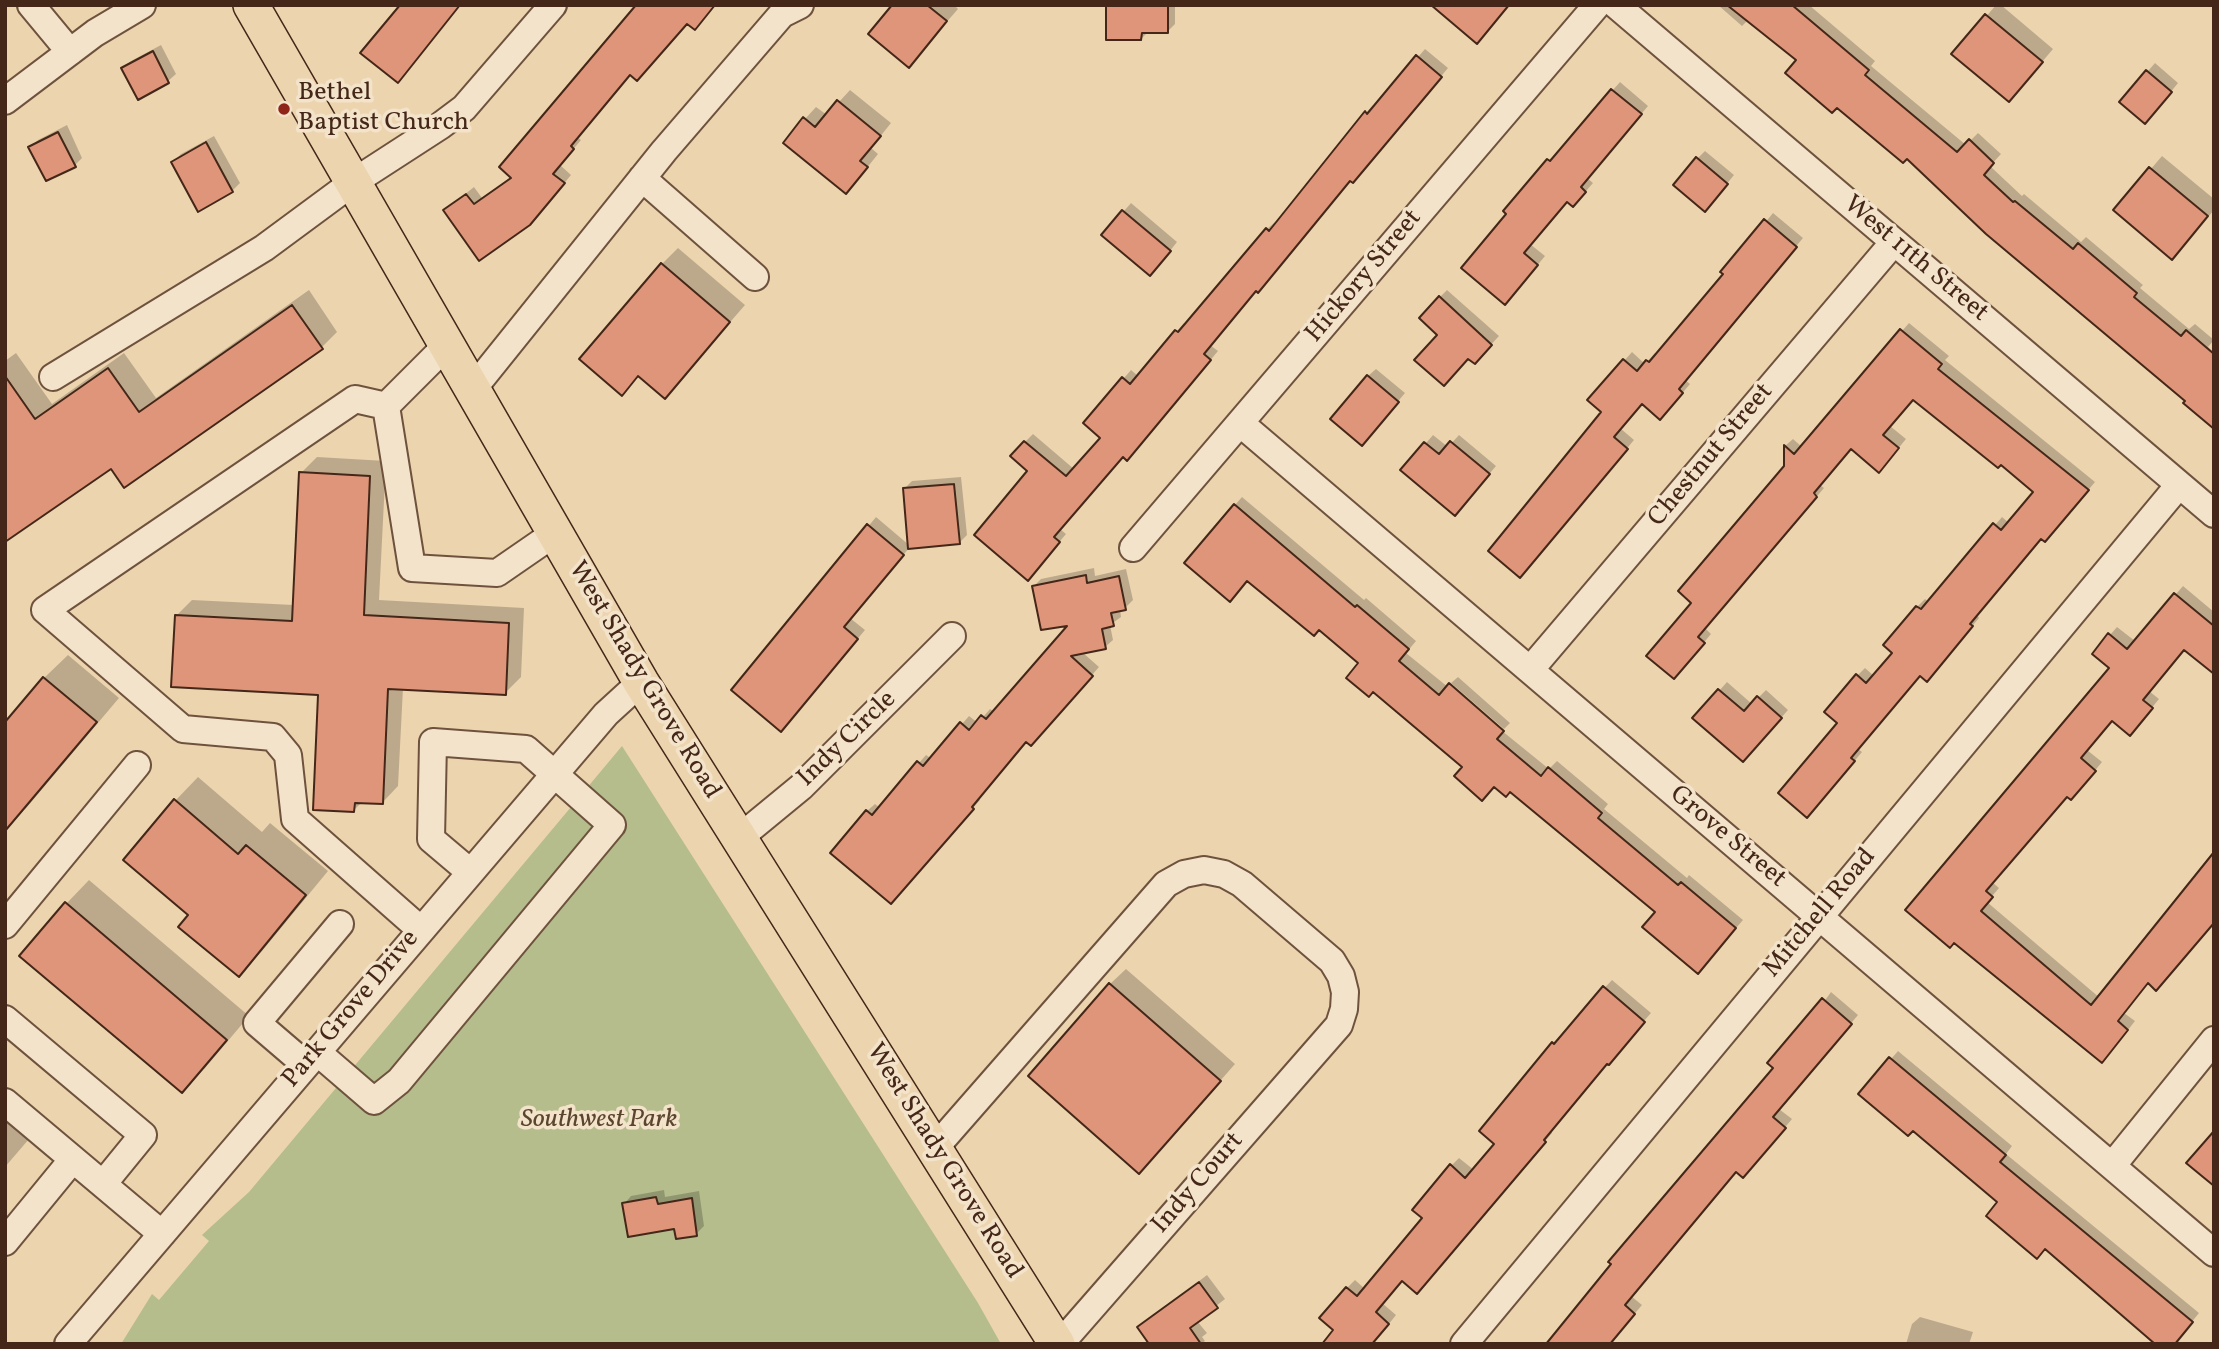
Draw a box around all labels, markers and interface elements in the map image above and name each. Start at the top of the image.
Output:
place label: Bethel Baptist Church [298,78,469,140]
marker: Bethel Baptist Church [276,101,292,117]
street label: West 11th Street [1836,190,1994,330]
street label: Hickory Street [1300,204,1430,350]
street label: Chestnut Street [1643,378,1781,534]
street label: West Shady Grove Road [560,557,726,805]
street label: Indy Circle [792,685,904,795]
street label: Grove Street [1662,780,1792,896]
street label: Mitchell Road [1758,843,1884,985]
street label: Park Grove Drive [277,925,427,1095]
street label: West Shady Grove Road [858,1039,1028,1285]
park label: Southwest Park [521,1105,677,1137]
street label: Indy Court [1147,1127,1251,1241]

